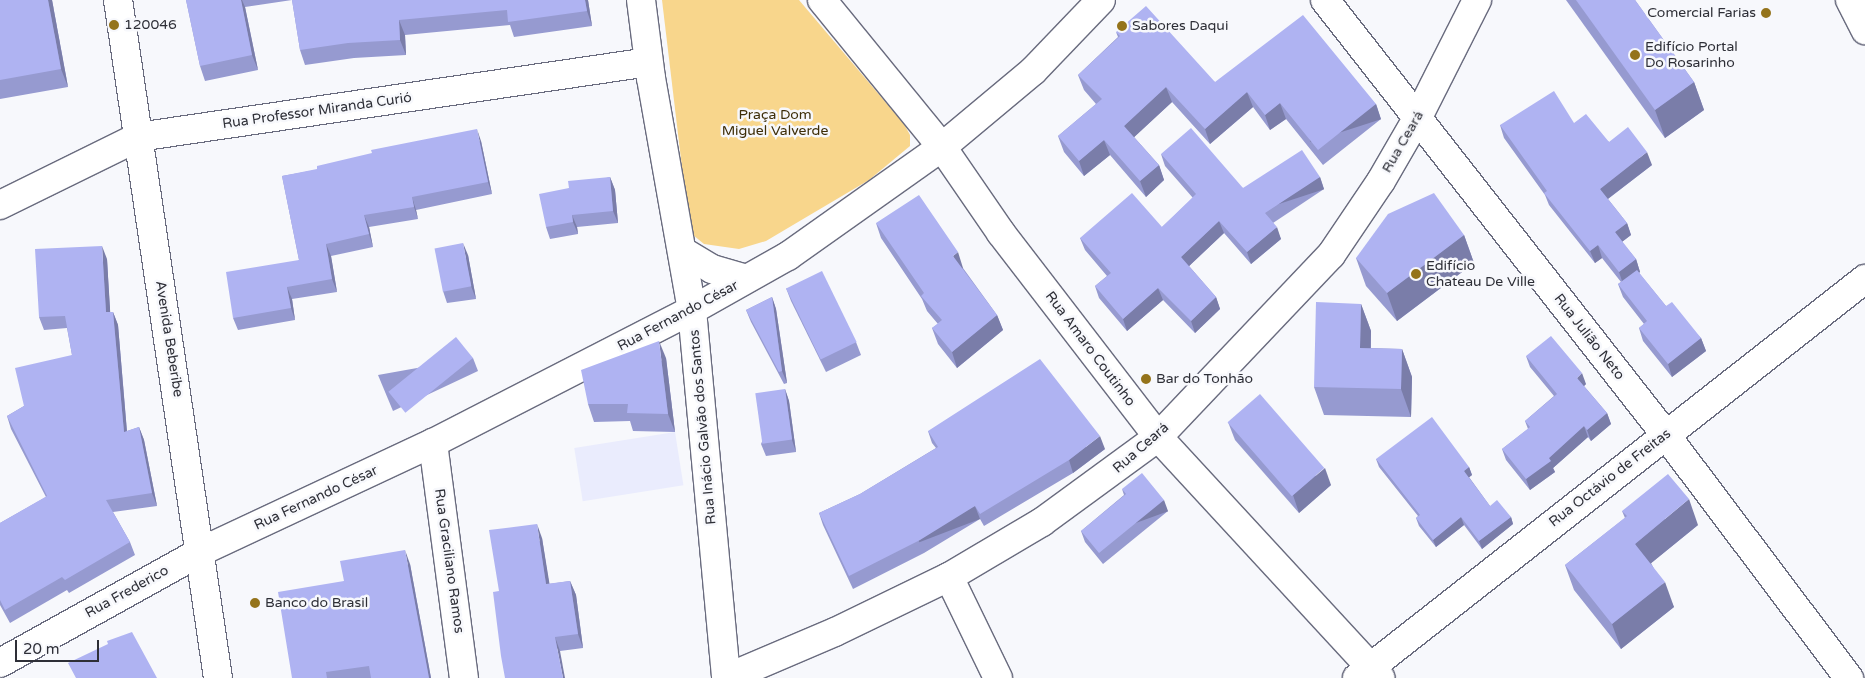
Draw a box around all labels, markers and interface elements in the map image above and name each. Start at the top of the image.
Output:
place label: Comercial Farias [1647,5,1756,21]
marker: Comercial Farias [1760,7,1772,19]
place label: 120046 [124,17,177,33]
place label: Sabores Daqui [1132,18,1228,34]
marker: 120046 [108,19,120,31]
marker: Sabores Daqui [1116,20,1128,32]
place label: Edifício Portal Do Rosarinho [1645,39,1738,72]
marker: Edifício Portal Do Rosarinho [1629,49,1641,61]
street label: Rua Professor Miranda Curió [221,89,413,133]
park label: Praça Dom Miguel Valverde [722,107,828,140]
street label: Rua Ceará [1379,108,1427,176]
place label: Edifício Chateau De Ville [1426,258,1535,290]
marker: Edifício Chateau De Ville [1410,268,1422,280]
street label: Rua Fernando César [615,277,741,355]
street label: Avenida Beberibe [152,280,186,398]
street label: Rua Amaro Coutinho [1041,288,1139,410]
street label: Rua Julião Neto [1550,291,1628,383]
street label: Rua Inácio Galvão dos Santos [686,329,720,525]
place label: Bar do Tonhão [1156,371,1253,387]
marker: Bar do Tonhão [1140,373,1152,385]
street label: Rua Ceará [1110,419,1172,477]
street label: Rua Octávio de Freitas [1546,425,1674,531]
street label: Rua Fernando César [251,462,381,534]
street label: Rua Graciliano Ramos [431,487,467,635]
street label: Rua Frederico [82,562,172,622]
place label: Banco do Brasil [265,595,368,611]
marker: Banco do Brasil [249,597,261,609]
scale bar [18,630,101,662]
text: 20 m [23,640,60,658]

